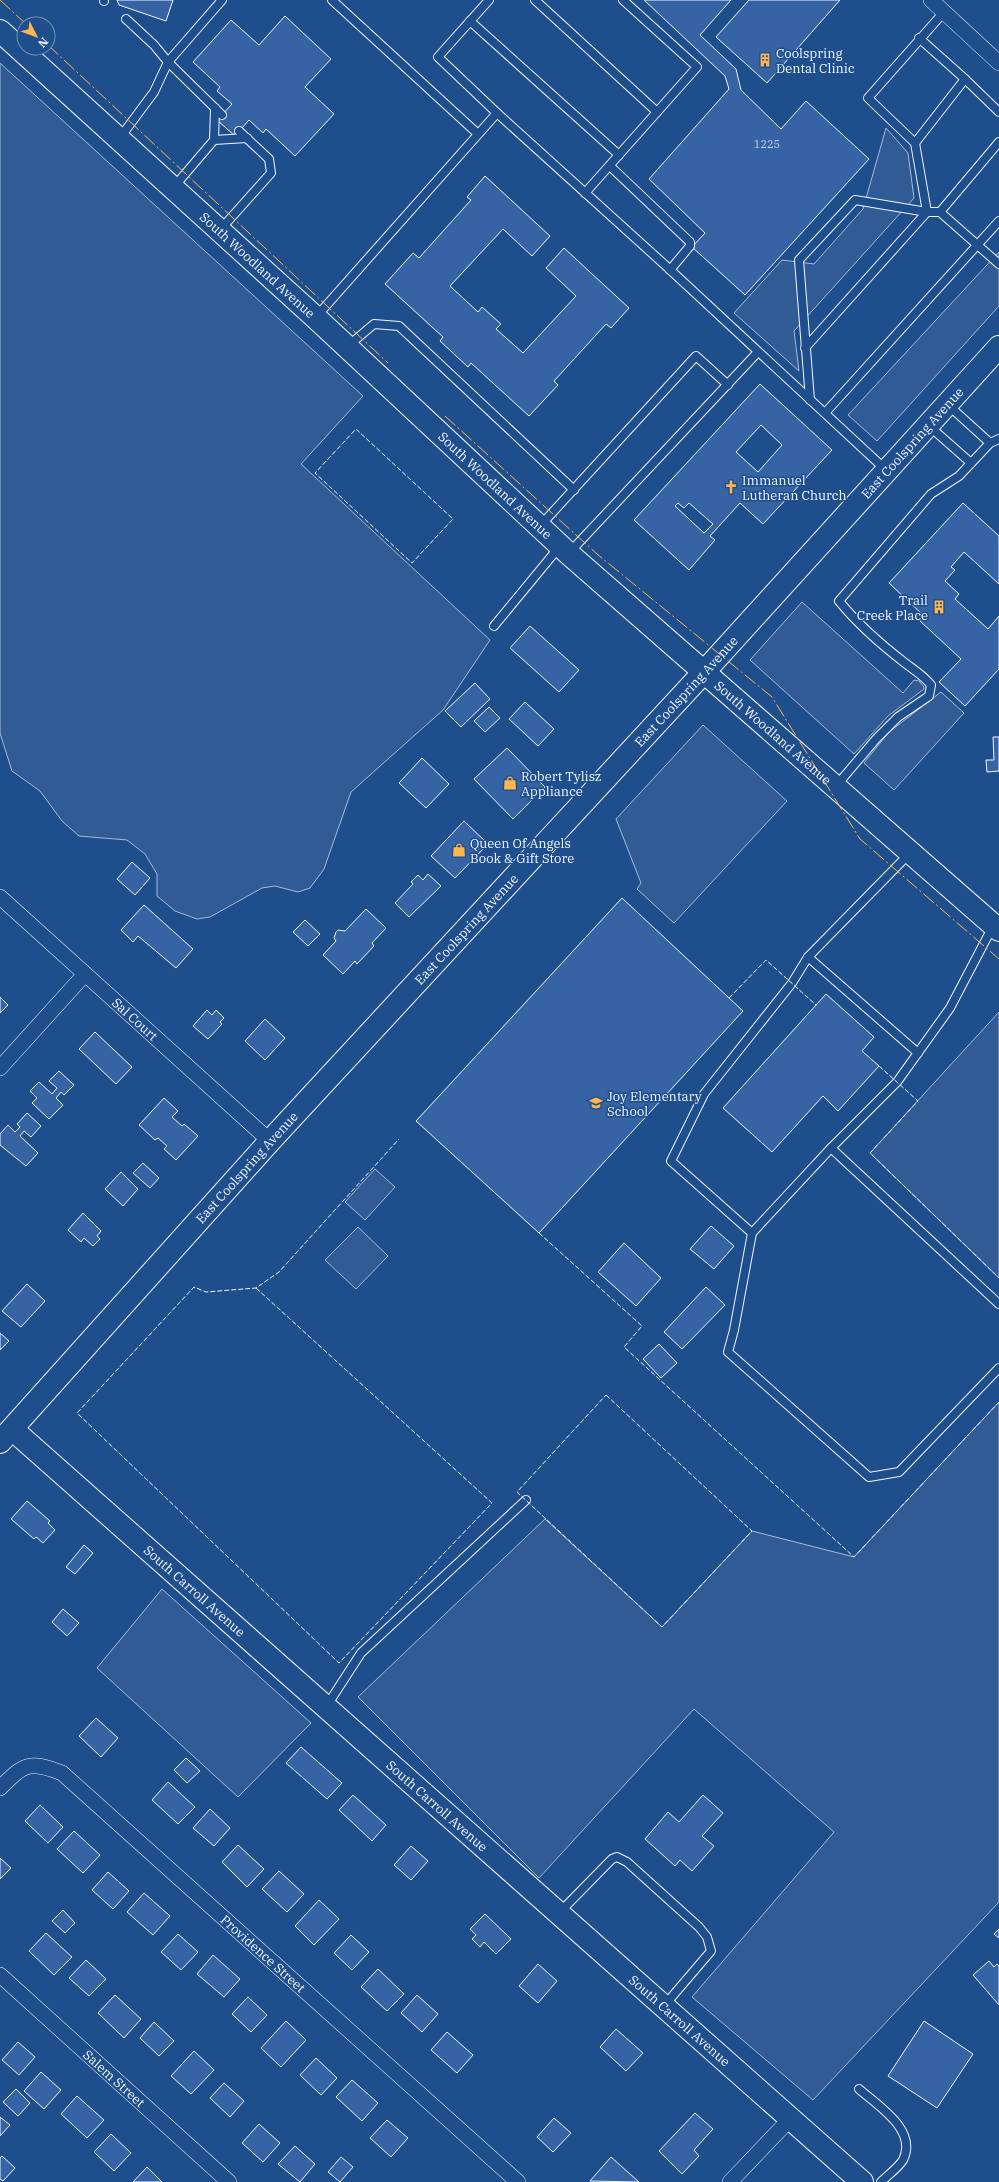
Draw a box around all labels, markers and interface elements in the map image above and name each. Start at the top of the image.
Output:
north arrow [16,16,56,56]
text: N [35,35,52,51]
place label: Coolspring Dental Clinic [776,45,855,77]
building icon: Coolspring Dental Clinic [757,52,773,68]
house number: 1225 [754,137,780,151]
street label: South Woodland Avenue [196,209,318,322]
street label: East Coolspring Avenue [858,384,967,502]
street label: South Woodland Avenue [434,428,555,543]
place label: Immanuel Lutheran Church [742,472,847,504]
church icon: Immanuel Lutheran Church [723,479,739,495]
place label: Trail Creek Place [857,592,928,624]
building icon: Trail Creek Place [931,599,947,615]
street label: East Coolspring Avenue [631,633,742,751]
street label: South Woodland Avenue [711,677,835,789]
place label: Robert Tylisz Appliance [521,768,601,800]
shop icon: Robert Tylisz Appliance [502,775,518,791]
place label: Queen Of Angels Book & Gift Store [470,835,574,867]
shop icon: Queen Of Angels Book & Gift Store [451,842,467,858]
street label: East Coolspring Avenue [411,871,522,988]
street label: Sal Court [108,994,161,1045]
place label: Joy Elementary School [607,1088,702,1120]
school or university icon: Joy Elementary School [588,1095,604,1111]
street label: East Coolspring Avenue [192,1108,302,1227]
street label: South Carroll Avenue [140,1542,248,1641]
street label: South Carroll Avenue [383,1757,491,1855]
street label: Providence Street [217,1911,309,1997]
street label: South Carroll Avenue [625,1972,734,2070]
street label: Salem Street [79,2046,149,2111]

